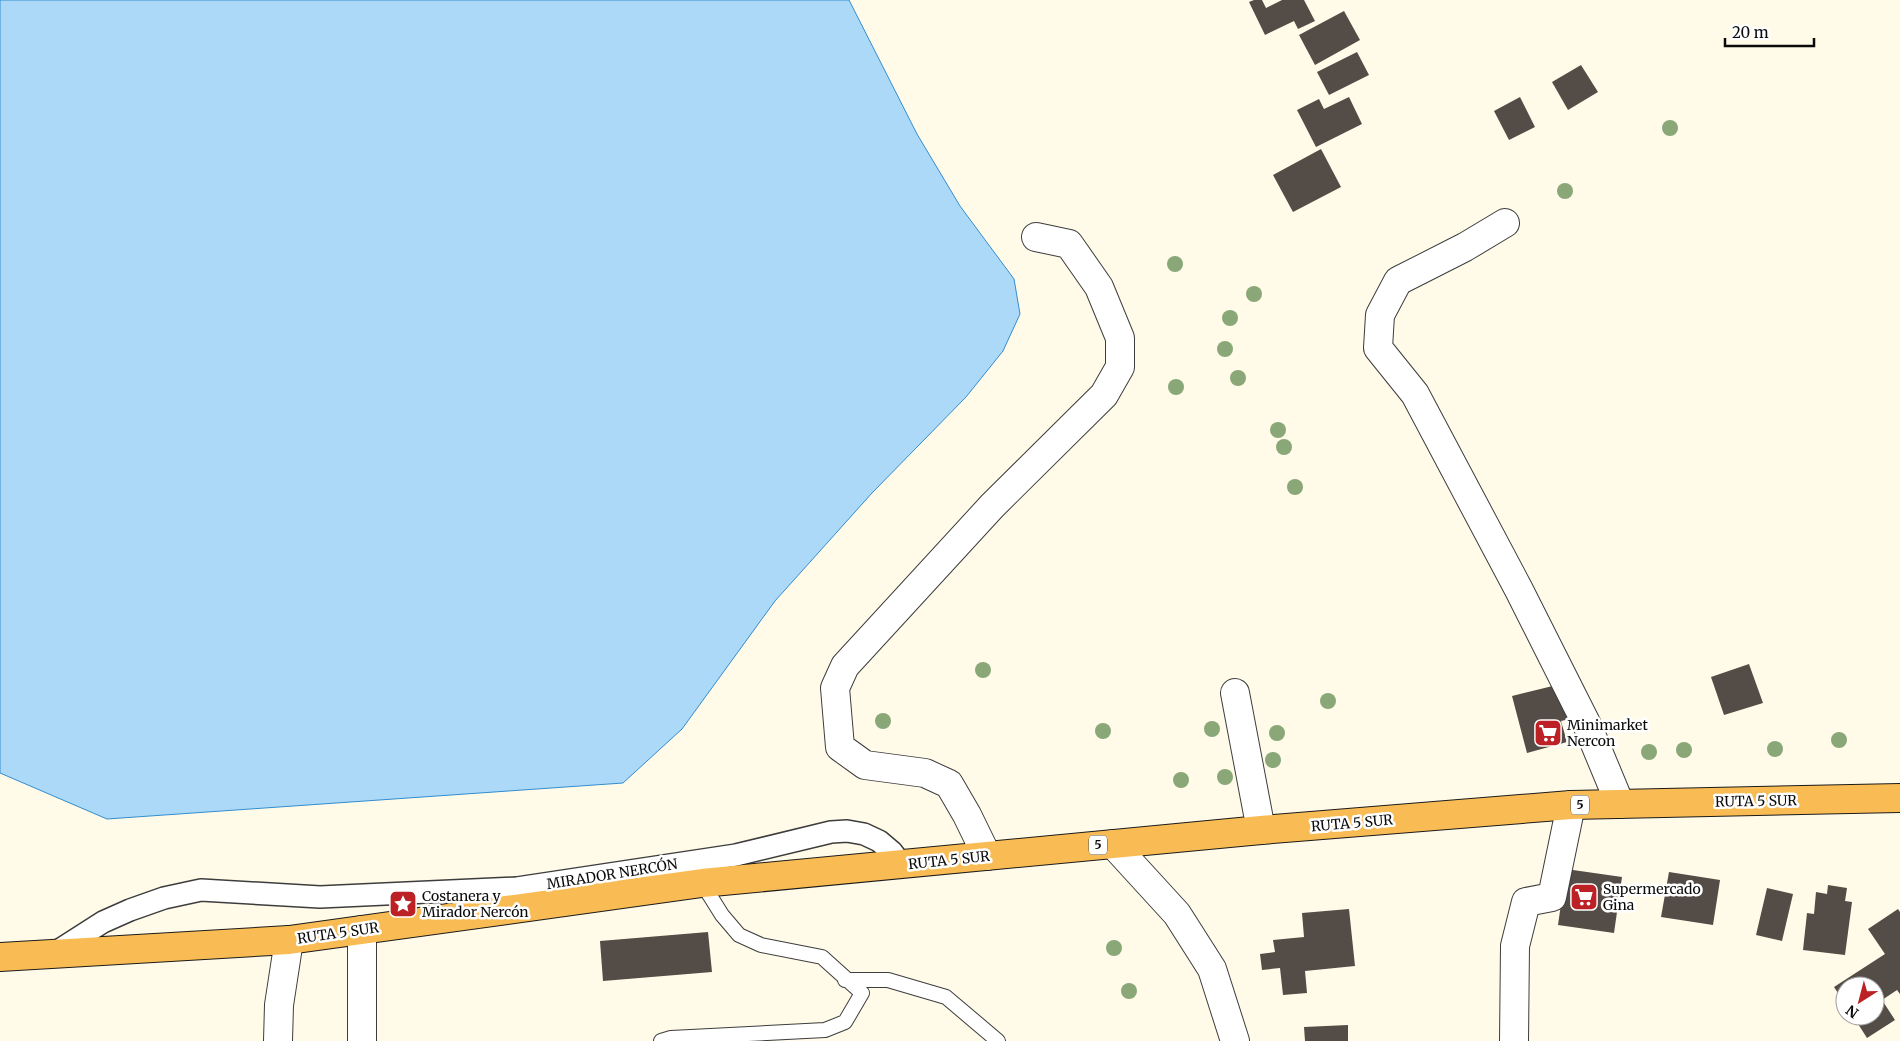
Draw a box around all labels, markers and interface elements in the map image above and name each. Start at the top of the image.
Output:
scale bar [1725,15,1814,47]
text: 20 m [1732,23,1769,42]
place label: Minimarket Nercon [1567,716,1648,750]
supermarket icon: Minimarket Nercon [1533,718,1563,748]
street label: RUTA 5 SUR [1715,791,1797,811]
road number: 5 [1571,796,1589,814]
street label: RUTA 5 SUR [1310,810,1394,836]
road number: 5 [1089,836,1107,854]
street label: RUTA 5 SUR [907,847,991,873]
street label: MIRADOR NERCÓN [545,855,679,893]
place label: Supermercado Gina [1603,880,1701,914]
supermarket icon: Supermercado Gina [1569,882,1599,912]
place label: Costanera y Mirador Nercón [422,887,529,921]
place icon: Costanera y Mirador Nercón [388,889,418,919]
street label: RUTA 5 SUR [296,918,380,948]
north arrow [1835,976,1885,1026]
text: N [1843,1001,1862,1022]

